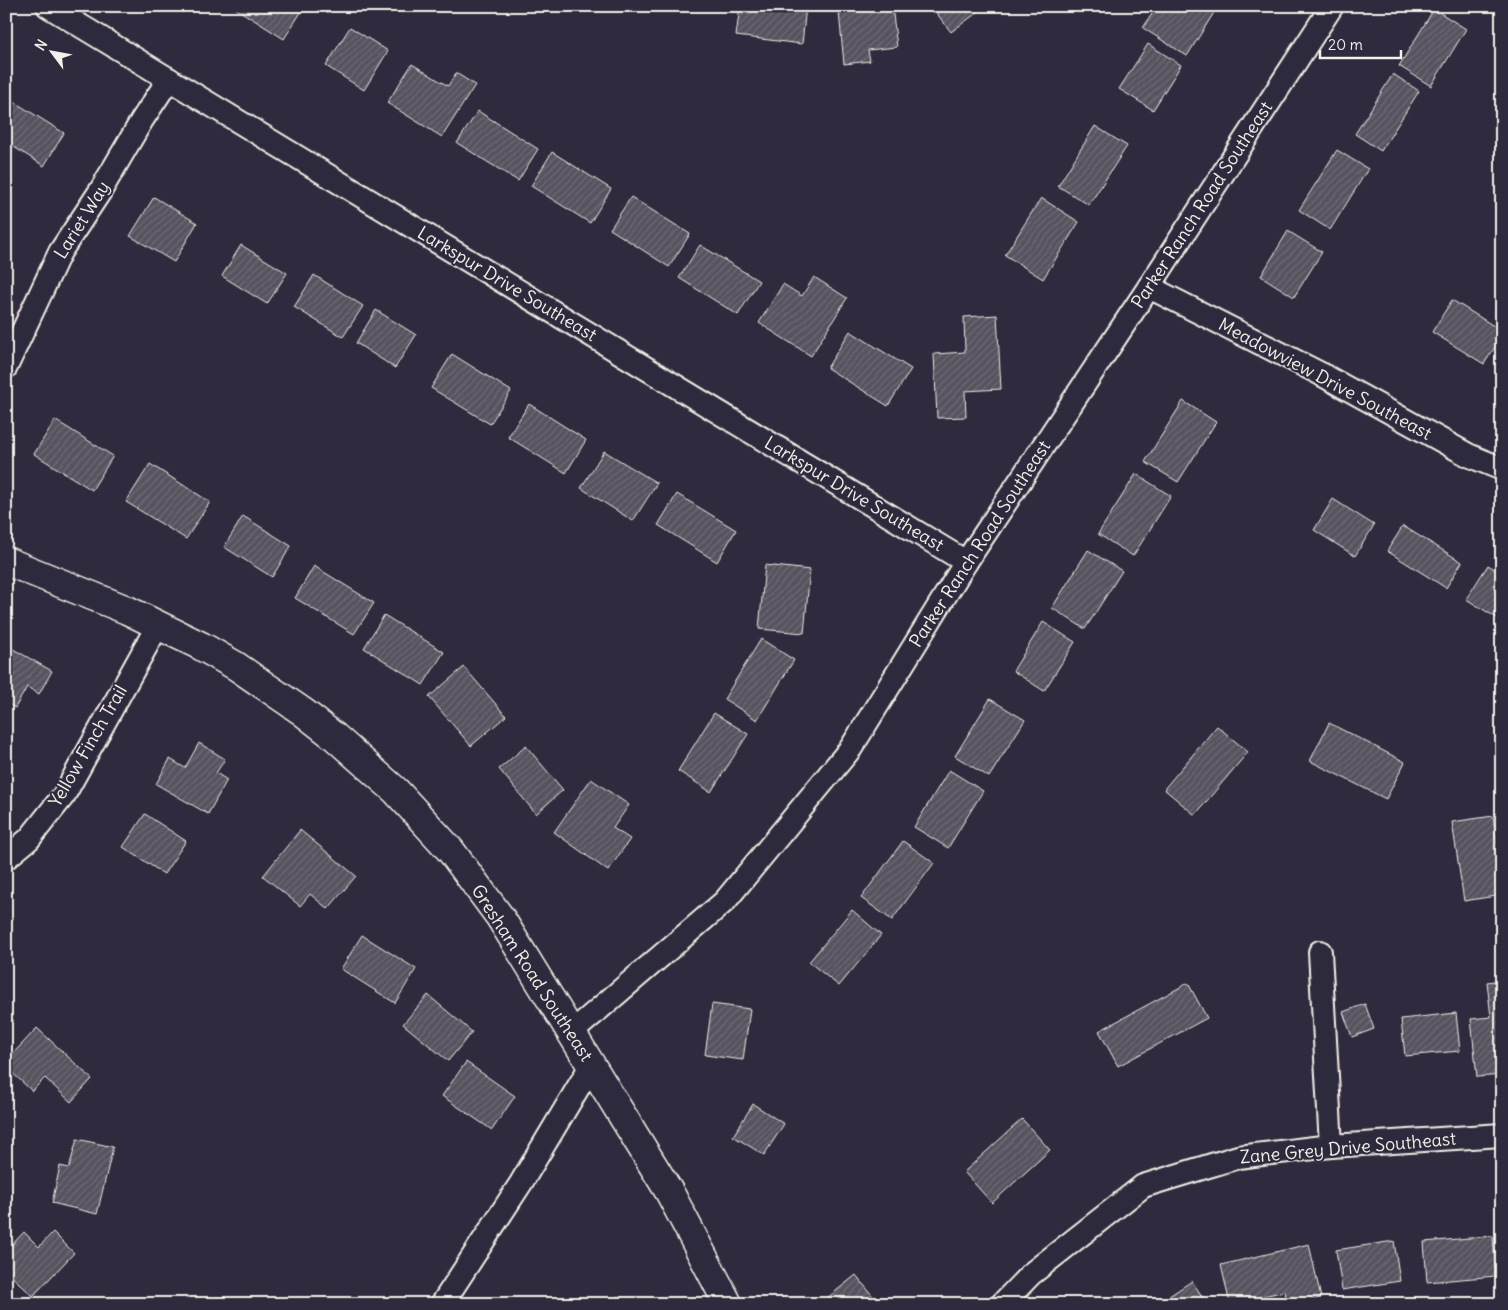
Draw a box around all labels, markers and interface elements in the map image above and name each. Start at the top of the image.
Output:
north arrow [28,28,78,78]
scale bar [1320,28,1402,60]
text: 20 m [1328,35,1363,54]
text: N [31,36,51,54]
street label: Parker Ranch Road Southeast [1126,97,1277,313]
street label: Lariet Way [49,177,115,263]
street label: Larkspur Drive Southeast [413,221,601,346]
street label: Meadowview Drive Southeast [1215,312,1436,445]
street label: Larkspur Drive Southeast [760,431,948,556]
street label: Parker Ranch Road Southeast [904,436,1055,652]
street label: Yellow Finch Trail [43,681,132,811]
street label: Gresham Road Southeast [467,880,598,1065]
street label: Zane Grey Drive Southeast [1239,1127,1457,1168]

